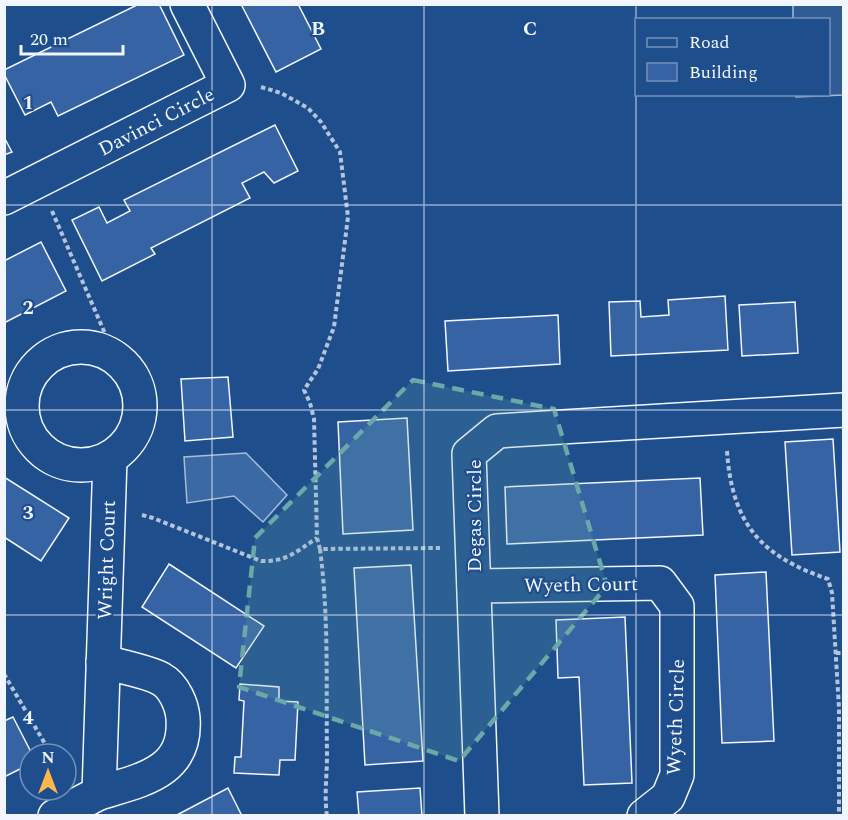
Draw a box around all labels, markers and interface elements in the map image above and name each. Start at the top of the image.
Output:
text: B [311,14,325,44]
text: C [523,14,537,44]
scale bar [21,18,123,56]
legend [635,18,830,96]
text: 20 m [30,26,68,53]
text: Road [689,29,730,56]
text: Building [689,59,758,86]
street label: Davinci Circle [93,80,220,164]
text: 1 [22,88,34,118]
text: 2 [22,293,34,323]
street label: Degas Circle [460,459,490,573]
text: 3 [22,498,34,528]
street label: Wright Court [90,500,124,620]
street label: Wyeth Court [524,569,638,601]
street label: Wyeth Circle [659,658,693,776]
text: 4 [22,703,34,733]
north arrow [18,742,78,802]
text: N [41,746,55,770]

